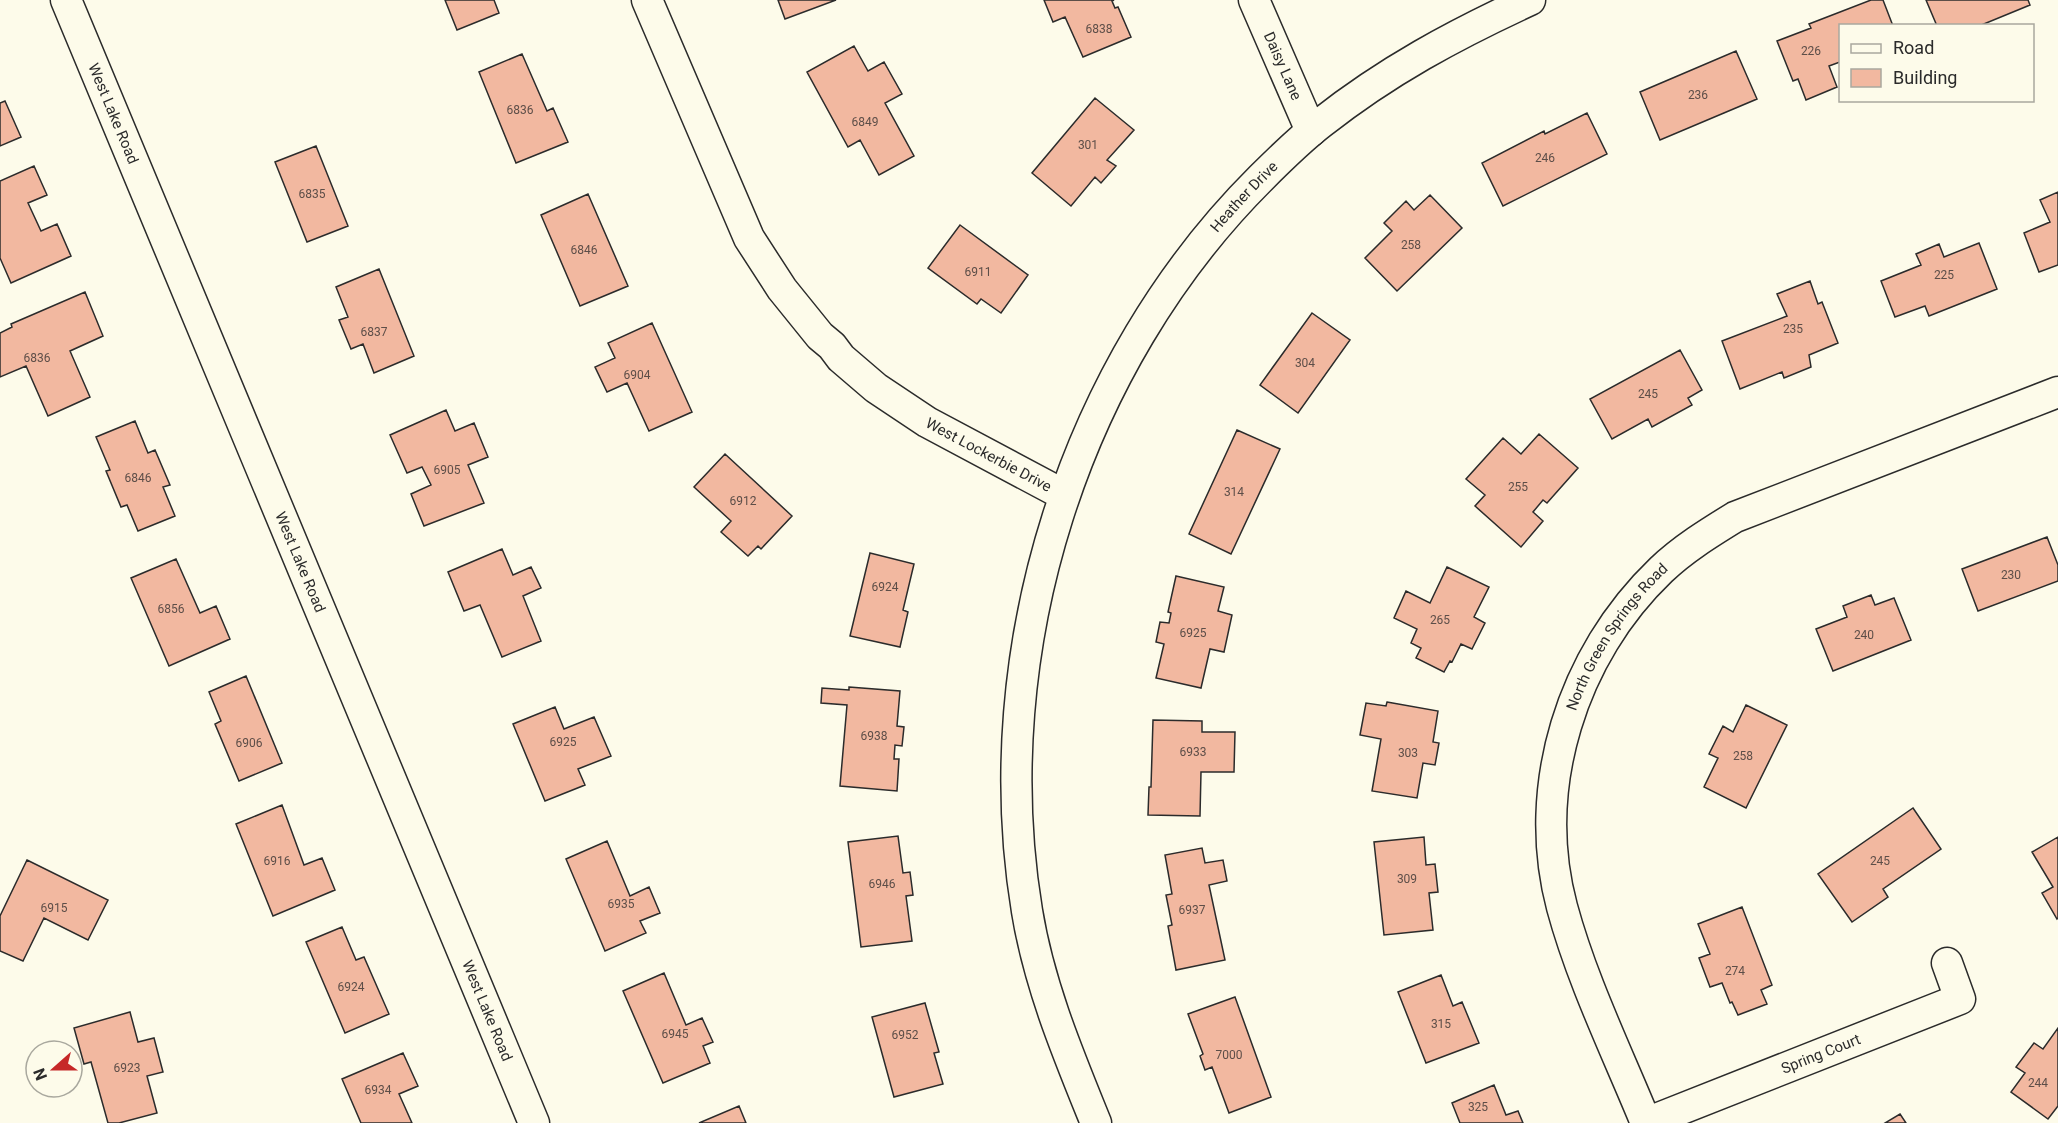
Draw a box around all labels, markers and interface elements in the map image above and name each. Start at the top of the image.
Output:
house number: 6838 [1086,22,1113,36]
legend [1839,24,2034,102]
street label: Daisy Lane [1260,29,1306,103]
text: Road [1893,37,1934,58]
house number: 226 [1801,44,1821,58]
street label: West Lake Road [84,61,142,167]
text: Building [1893,67,1957,88]
house number: 236 [1688,88,1708,102]
house number: 6836 [507,103,534,117]
house number: 6849 [852,115,878,129]
house number: 301 [1078,138,1098,152]
house number: 246 [1535,151,1555,165]
street label: Heather Drive [1206,157,1282,236]
house number: 6835 [299,187,326,201]
house number: 258 [1401,238,1421,252]
house number: 6846 [571,243,598,257]
house number: 6911 [965,265,991,279]
house number: 225 [1934,268,1954,282]
house number: 235 [1783,322,1803,336]
house number: 6837 [361,325,388,339]
house number: 6836 [24,351,51,365]
house number: 304 [1295,356,1315,370]
house number: 6904 [624,368,651,382]
house number: 245 [1638,387,1658,401]
street label: West Lockerbie Drive [923,414,1055,496]
house number: 6905 [434,463,461,477]
house number: 6846 [125,471,152,485]
house number: 255 [1508,480,1528,494]
house number: 314 [1224,485,1244,499]
house number: 6912 [730,494,757,508]
street label: West Lake Road [271,509,329,615]
street label: North Green Springs Road [1563,559,1671,713]
house number: 230 [2001,568,2021,582]
house number: 6924 [872,580,899,594]
house number: 6856 [158,602,185,616]
house number: 265 [1430,613,1450,627]
house number: 6925 [1180,626,1207,640]
house number: 240 [1854,628,1874,642]
house number: 6938 [861,729,888,743]
house number: 6925 [550,735,577,749]
house number: 6906 [236,736,263,750]
house number: 6933 [1180,745,1206,759]
house number: 303 [1398,746,1418,760]
house number: 258 [1733,749,1753,763]
house number: 6916 [264,854,291,868]
house number: 245 [1870,854,1890,868]
house number: 309 [1397,872,1417,886]
house number: 6946 [869,877,896,891]
house number: 6935 [608,897,635,911]
house number: 6915 [41,901,68,915]
house number: 6937 [1179,903,1206,917]
street label: West Lake Road [458,958,516,1064]
house number: 274 [1725,964,1745,978]
house number: 6924 [338,980,365,994]
house number: 315 [1431,1017,1451,1031]
house number: 6945 [662,1027,689,1041]
house number: 6952 [892,1028,919,1042]
street label: Spring Court [1779,1030,1863,1078]
north arrow [24,1039,84,1099]
house number: 7000 [1216,1048,1243,1062]
house number: 6923 [114,1061,140,1075]
text: N [30,1066,51,1083]
house number: 244 [2028,1076,2048,1090]
house number: 6934 [365,1083,392,1097]
house number: 325 [1468,1100,1488,1114]

